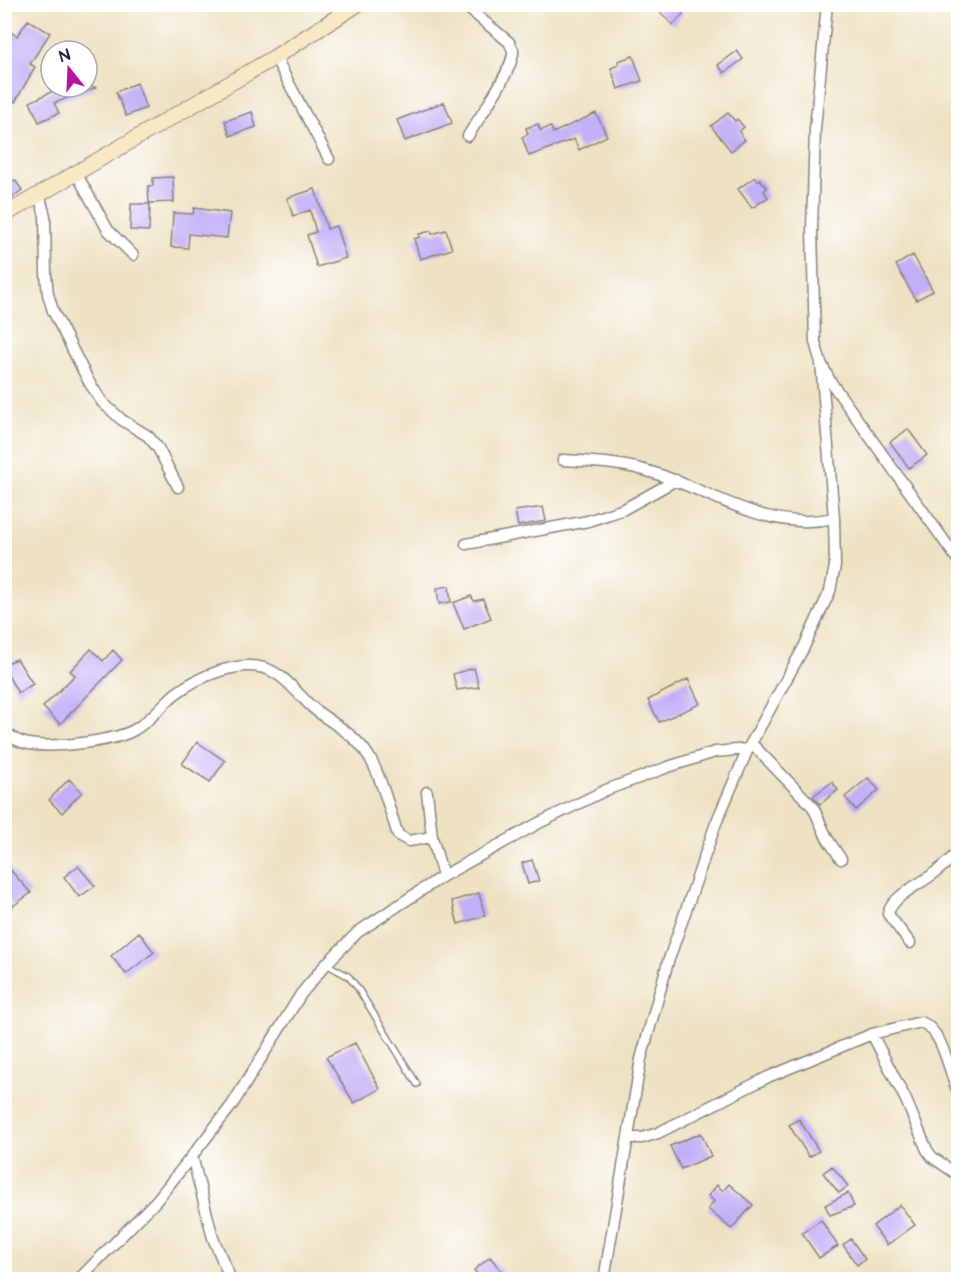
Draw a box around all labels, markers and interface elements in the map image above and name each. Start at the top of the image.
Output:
north arrow [39,39,99,99]
text: N [57,44,73,68]

